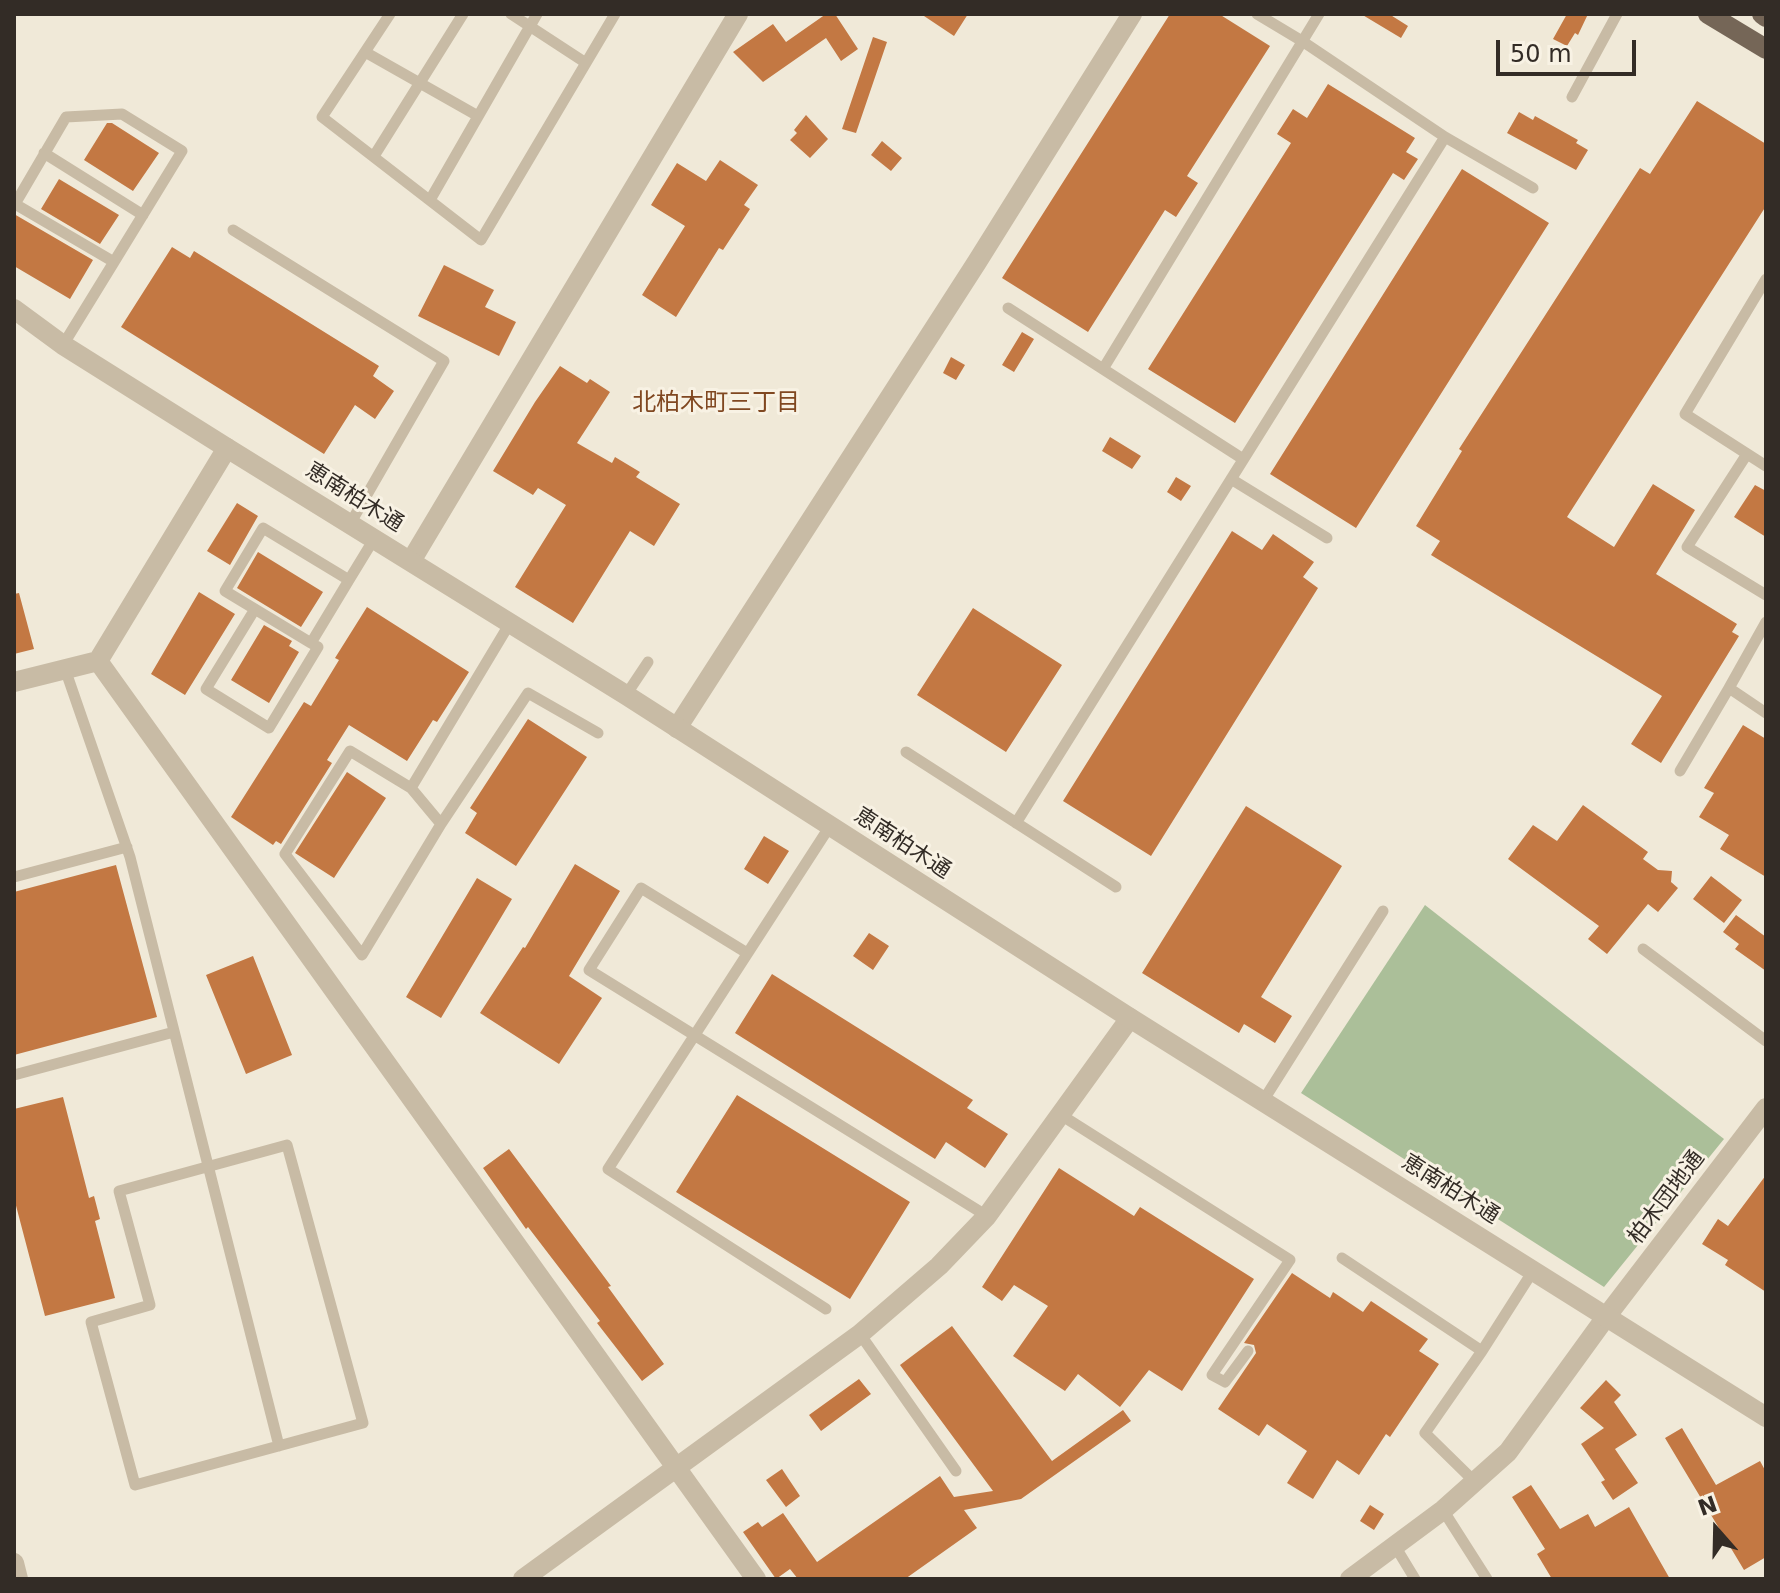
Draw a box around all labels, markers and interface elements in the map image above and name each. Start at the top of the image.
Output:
scale bar [1500,24,1640,74]
text: 50 m [1510,40,1572,68]
district label: 北柏木町三丁目 [632,390,800,418]
street label: 恵南柏木通 [300,458,408,538]
street label: 恵南柏木通 [849,803,955,885]
street label: 柏木団地通 [1623,1146,1711,1250]
street label: 恵南柏木通 [1396,1150,1504,1230]
north arrow [1676,1489,1756,1569]
text: N [1695,1491,1721,1521]

